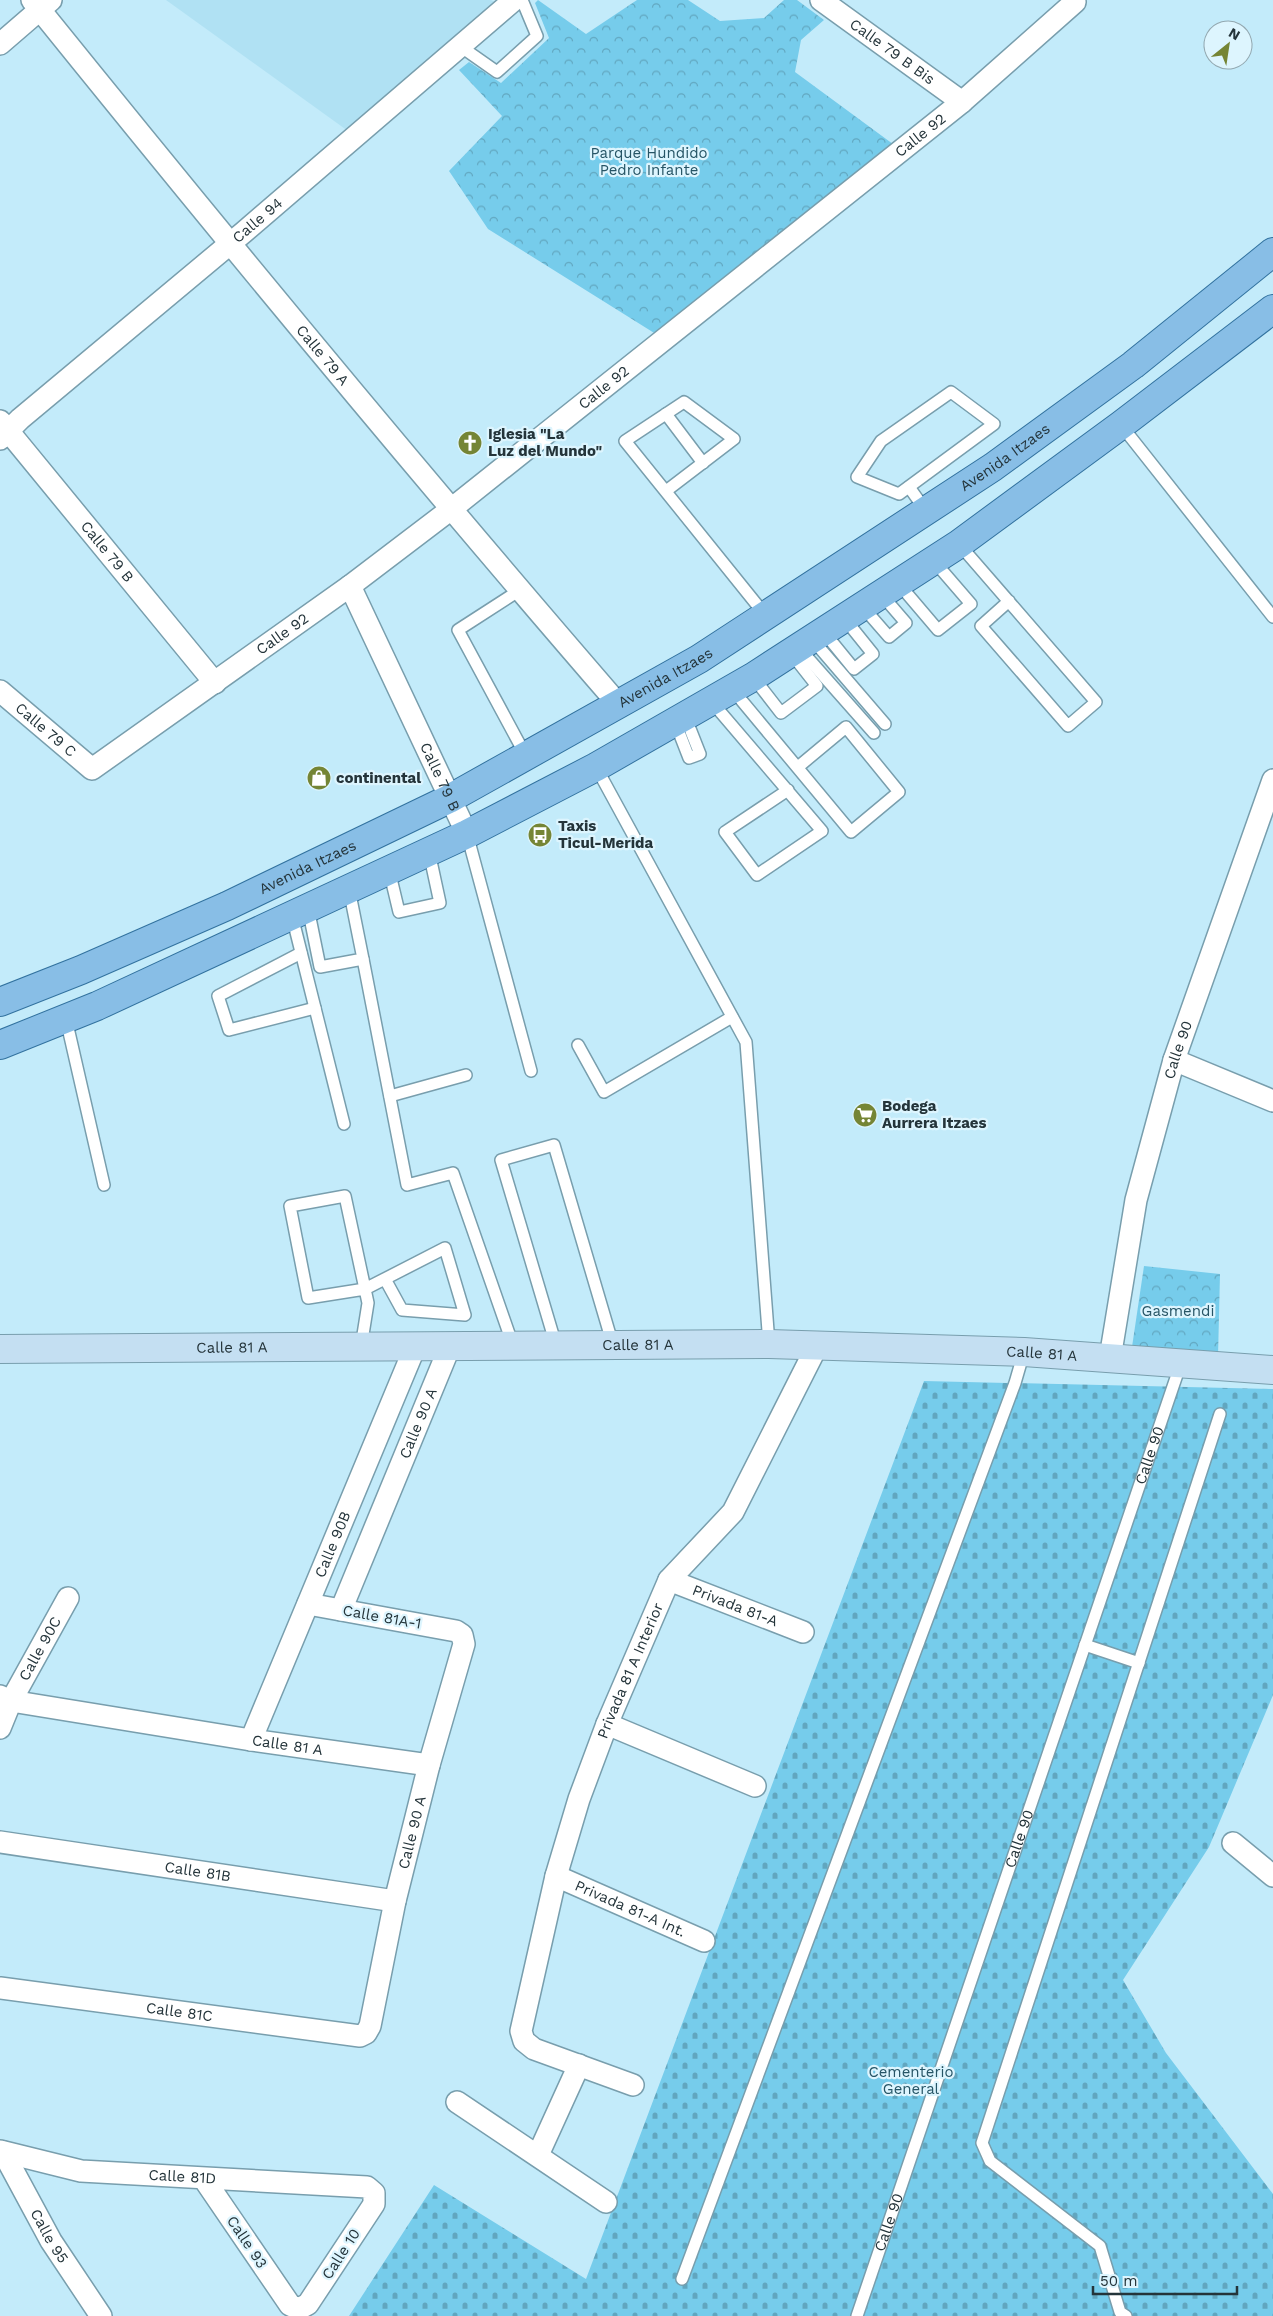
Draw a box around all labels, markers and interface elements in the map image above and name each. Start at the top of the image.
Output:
street label: Calle 79 B Bis [846,15,938,88]
north arrow [1203,20,1253,70]
text: N [1226,24,1243,43]
street label: Calle 92 [891,109,949,161]
park label: Parque Hundido Pedro Infante [590,144,708,179]
street label: Calle 94 [229,194,286,247]
street label: Calle 79 A [292,321,353,389]
street label: Calle 92 [575,362,633,413]
street label: Avenida Itzaes [957,419,1054,495]
place label: Iglesia "La Luz del Mundo" [488,425,603,460]
church icon: Iglesia "La Luz del Mundo" [457,430,483,456]
street label: Calle 79 B [77,517,138,586]
street label: Calle 92 [253,609,312,659]
street label: Avenida Itzaes [615,644,716,711]
street label: Calle 79 C [12,699,80,761]
street label: Calle 79 B [416,740,464,814]
shop icon: continental [306,765,332,791]
place label: continental [336,769,421,787]
place label: Taxis Ticul-Merida [558,817,653,852]
bus stop icon: Taxis Ticul-Merida [527,822,553,848]
street label: Avenida Itzaes [256,836,359,898]
street label: Calle 90 [1160,1018,1196,1081]
place label: Bodega Aurrera Itzaes [882,1097,986,1132]
supermarket icon: Bodega Aurrera Itzaes [852,1102,878,1128]
park label: Gasmendi [1142,1302,1214,1320]
street label: Calle 81 A [602,1336,674,1354]
street label: Calle 81 A [196,1338,268,1357]
street label: Calle 81 A [1006,1342,1078,1365]
street label: Calle 90 A [395,1385,441,1461]
street label: Calle 90 [1131,1424,1168,1487]
street label: Calle 90B [311,1509,354,1580]
street label: Privada 81-A [690,1581,781,1630]
street label: Privada 81 A Interior [593,1600,667,1741]
street label: Calle 81A-1 [341,1601,423,1633]
street label: Calle 90C [15,1613,65,1684]
street label: Calle 81 A [251,1731,324,1759]
street label: Calle 90 A [394,1794,430,1871]
street label: Calle 90 [1001,1807,1037,1870]
street label: Calle 81B [164,1858,232,1885]
street label: Privada 81-A Int. [572,1876,688,1941]
street label: Calle 81C [145,1999,214,2025]
park label: Cementerio General [868,2063,954,2098]
street label: Calle 81D [148,2166,217,2188]
street label: Calle 90 [871,2191,907,2254]
street label: Calle 95 [26,2206,72,2267]
street label: Calle 93 [223,2212,271,2272]
street label: Calle 10 [318,2225,364,2283]
scale bar [1093,2264,1237,2296]
text: 50 m [1100,2272,1137,2290]

